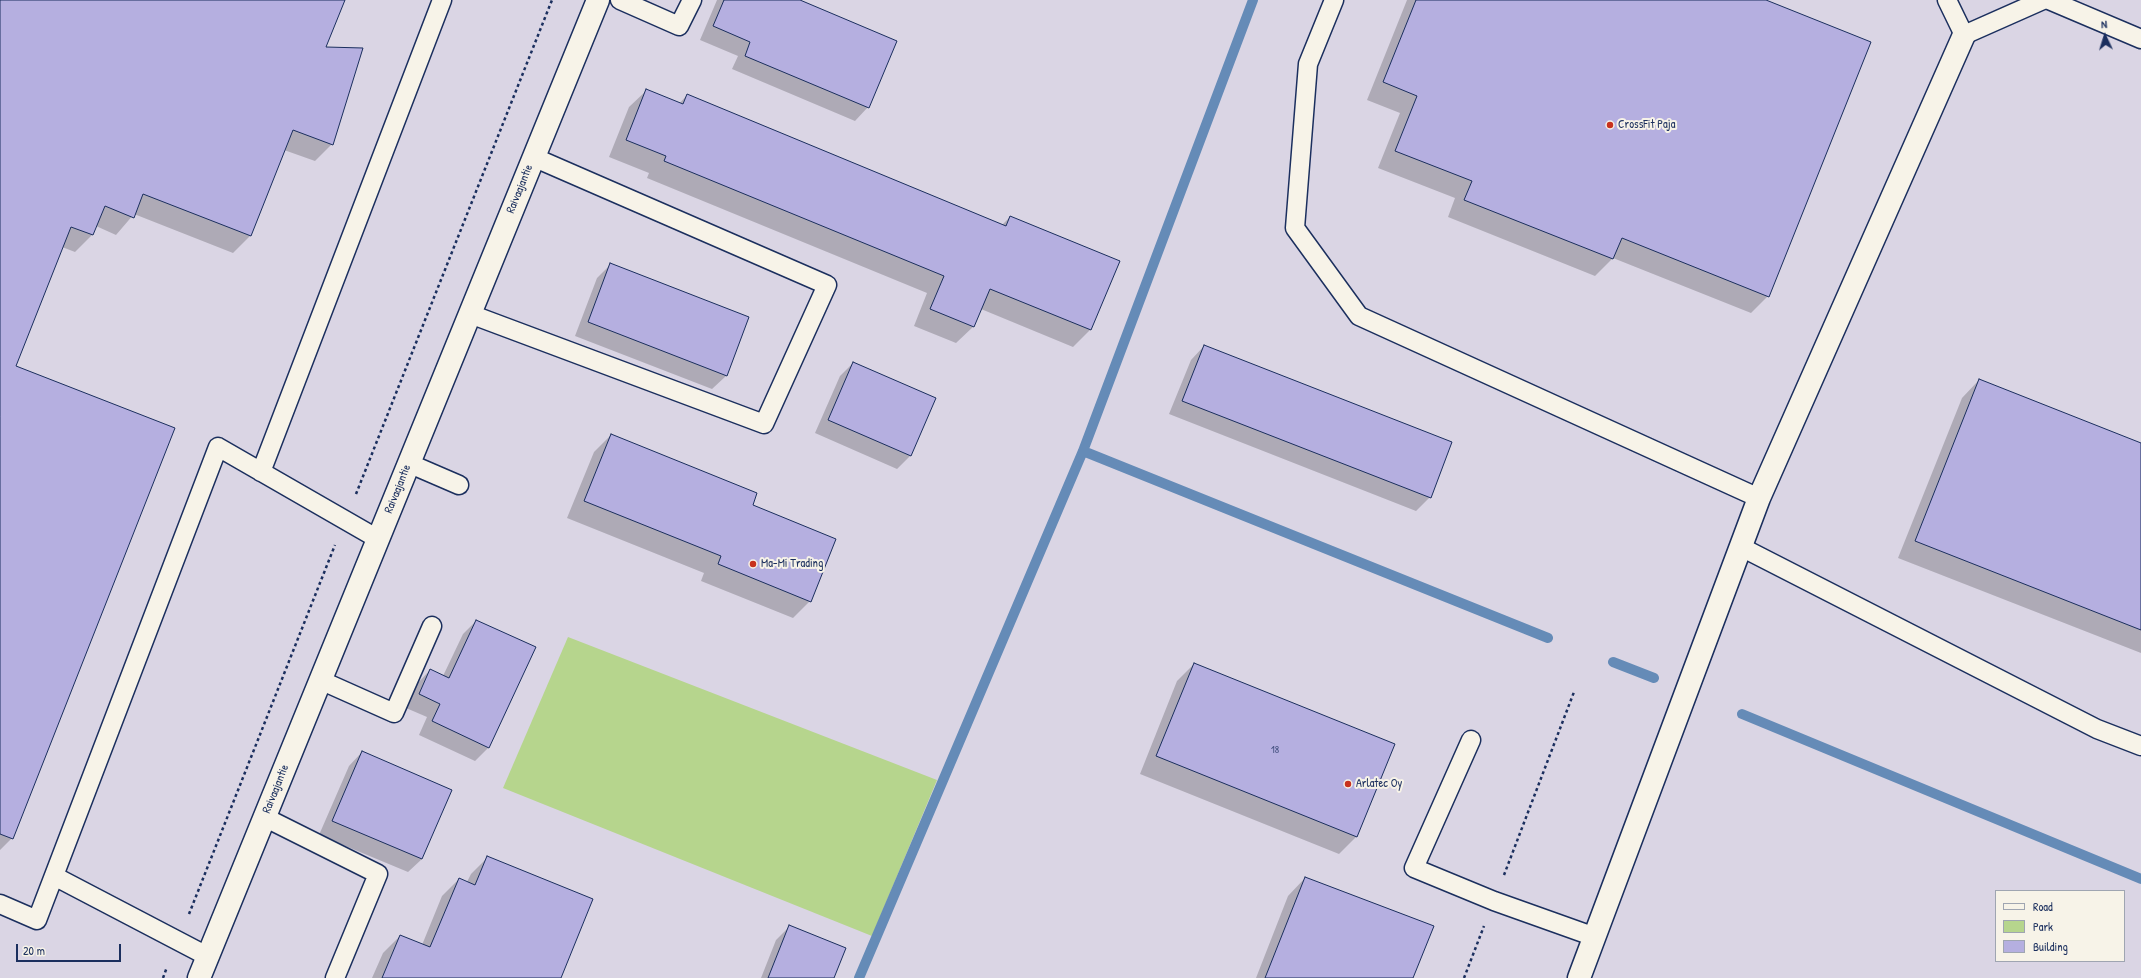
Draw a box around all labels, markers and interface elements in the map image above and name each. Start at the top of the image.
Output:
north arrow [2085,16,2125,56]
text: N [2101,17,2108,31]
place label: CrossFit Paja [1618,118,1675,132]
marker: CrossFit Paja [1605,120,1615,130]
street label: Raivaajantie [504,162,536,216]
street label: Raivaajantie [382,462,414,516]
place label: Ma-Mi Trading [761,557,823,571]
marker: Ma-Mi Trading [748,559,758,569]
house number: 18 [1271,744,1279,756]
street label: Raivaajantie [260,762,292,816]
place label: Arlatec Oy [1356,777,1402,791]
marker: Arlatec Oy [1343,779,1353,789]
legend [1995,890,2125,962]
text: Road [2033,898,2053,915]
text: Park [2033,918,2053,935]
scale bar [18,936,123,962]
text: Building [2033,938,2068,955]
text: 20 m [23,942,45,959]

